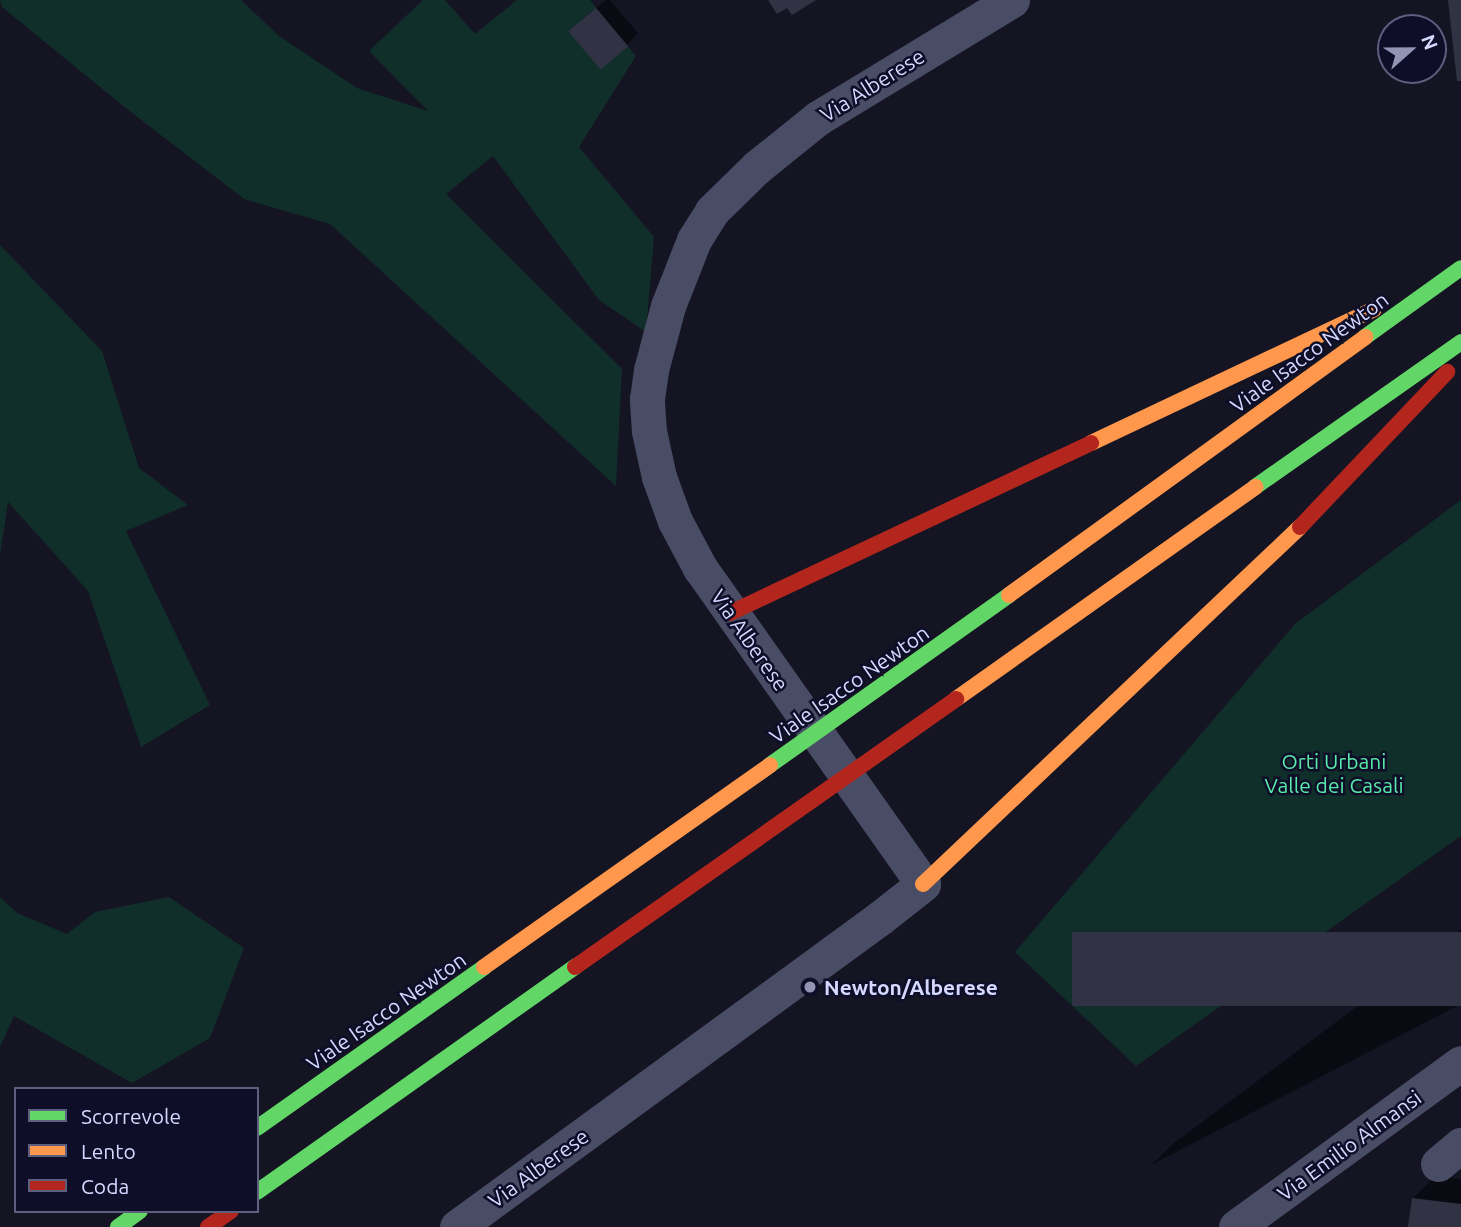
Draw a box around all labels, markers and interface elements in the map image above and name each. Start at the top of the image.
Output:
north arrow [1377,14,1447,84]
text: N [1417,32,1443,53]
street label: Via Alberese [815,43,929,127]
street label: Viale Isacco Newton [1225,286,1393,418]
street label: Via Alberese [706,584,794,696]
street label: Viale Isacco Newton [764,619,934,749]
park label: Orti Urbani Valle dei Casali [1264,748,1404,798]
street label: Viale Isacco Newton [301,946,471,1076]
place label: Newton/Alberese [824,974,998,1000]
marker: Newton/Alberese [802,979,818,995]
street label: Via Emilio Almansi [1272,1084,1426,1206]
legend [14,1087,259,1213]
text: Scorrevole [81,1104,181,1128]
street label: Via Alberese [483,1123,593,1213]
text: Lento [81,1139,136,1163]
text: Coda [81,1174,129,1198]

